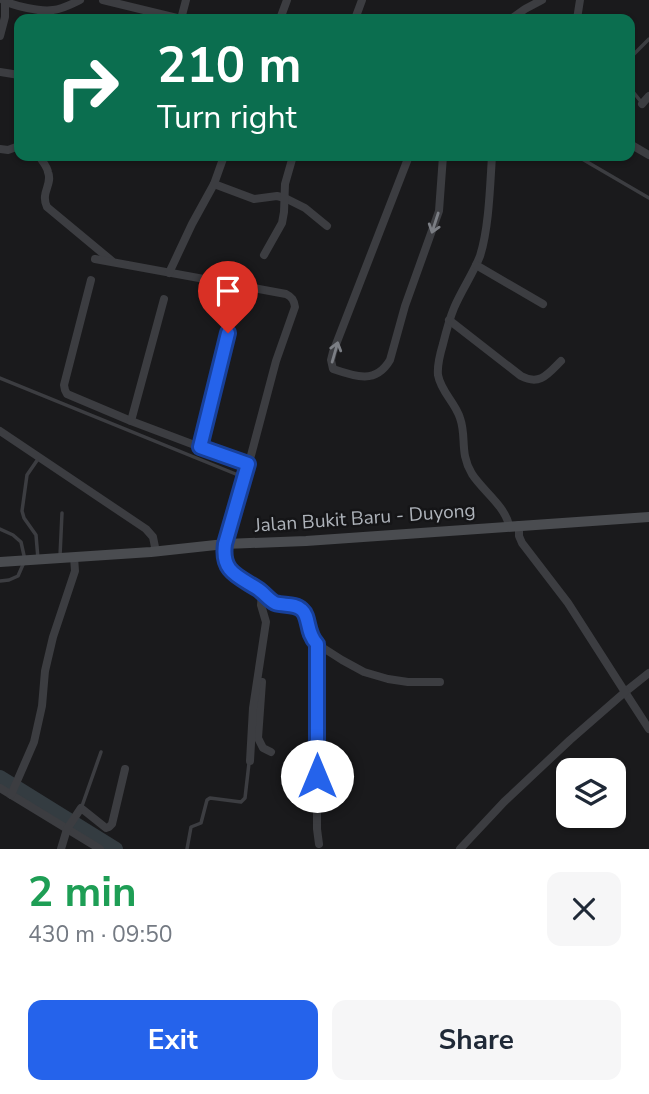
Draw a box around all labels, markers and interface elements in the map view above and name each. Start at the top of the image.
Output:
text: 210 m [157,32,301,99]
icon: right [42,42,133,133]
text: Turn right [157,96,297,139]
one-way arrow [428,212,441,234]
pin [198,261,258,333]
icon: arrive [209,272,247,310]
one-way arrow [329,341,342,363]
street label: Jalan Bukit Baru - Duyong [253,497,476,539]
position arrow [280,739,354,813]
map controls [556,758,626,828]
button: layers [556,758,626,828]
text: 2 min [28,864,137,921]
button: close [547,872,621,946]
text: 430 m · 09:50 [28,919,173,950]
button: Exit [28,1000,318,1080]
button: Share [332,1000,621,1080]

